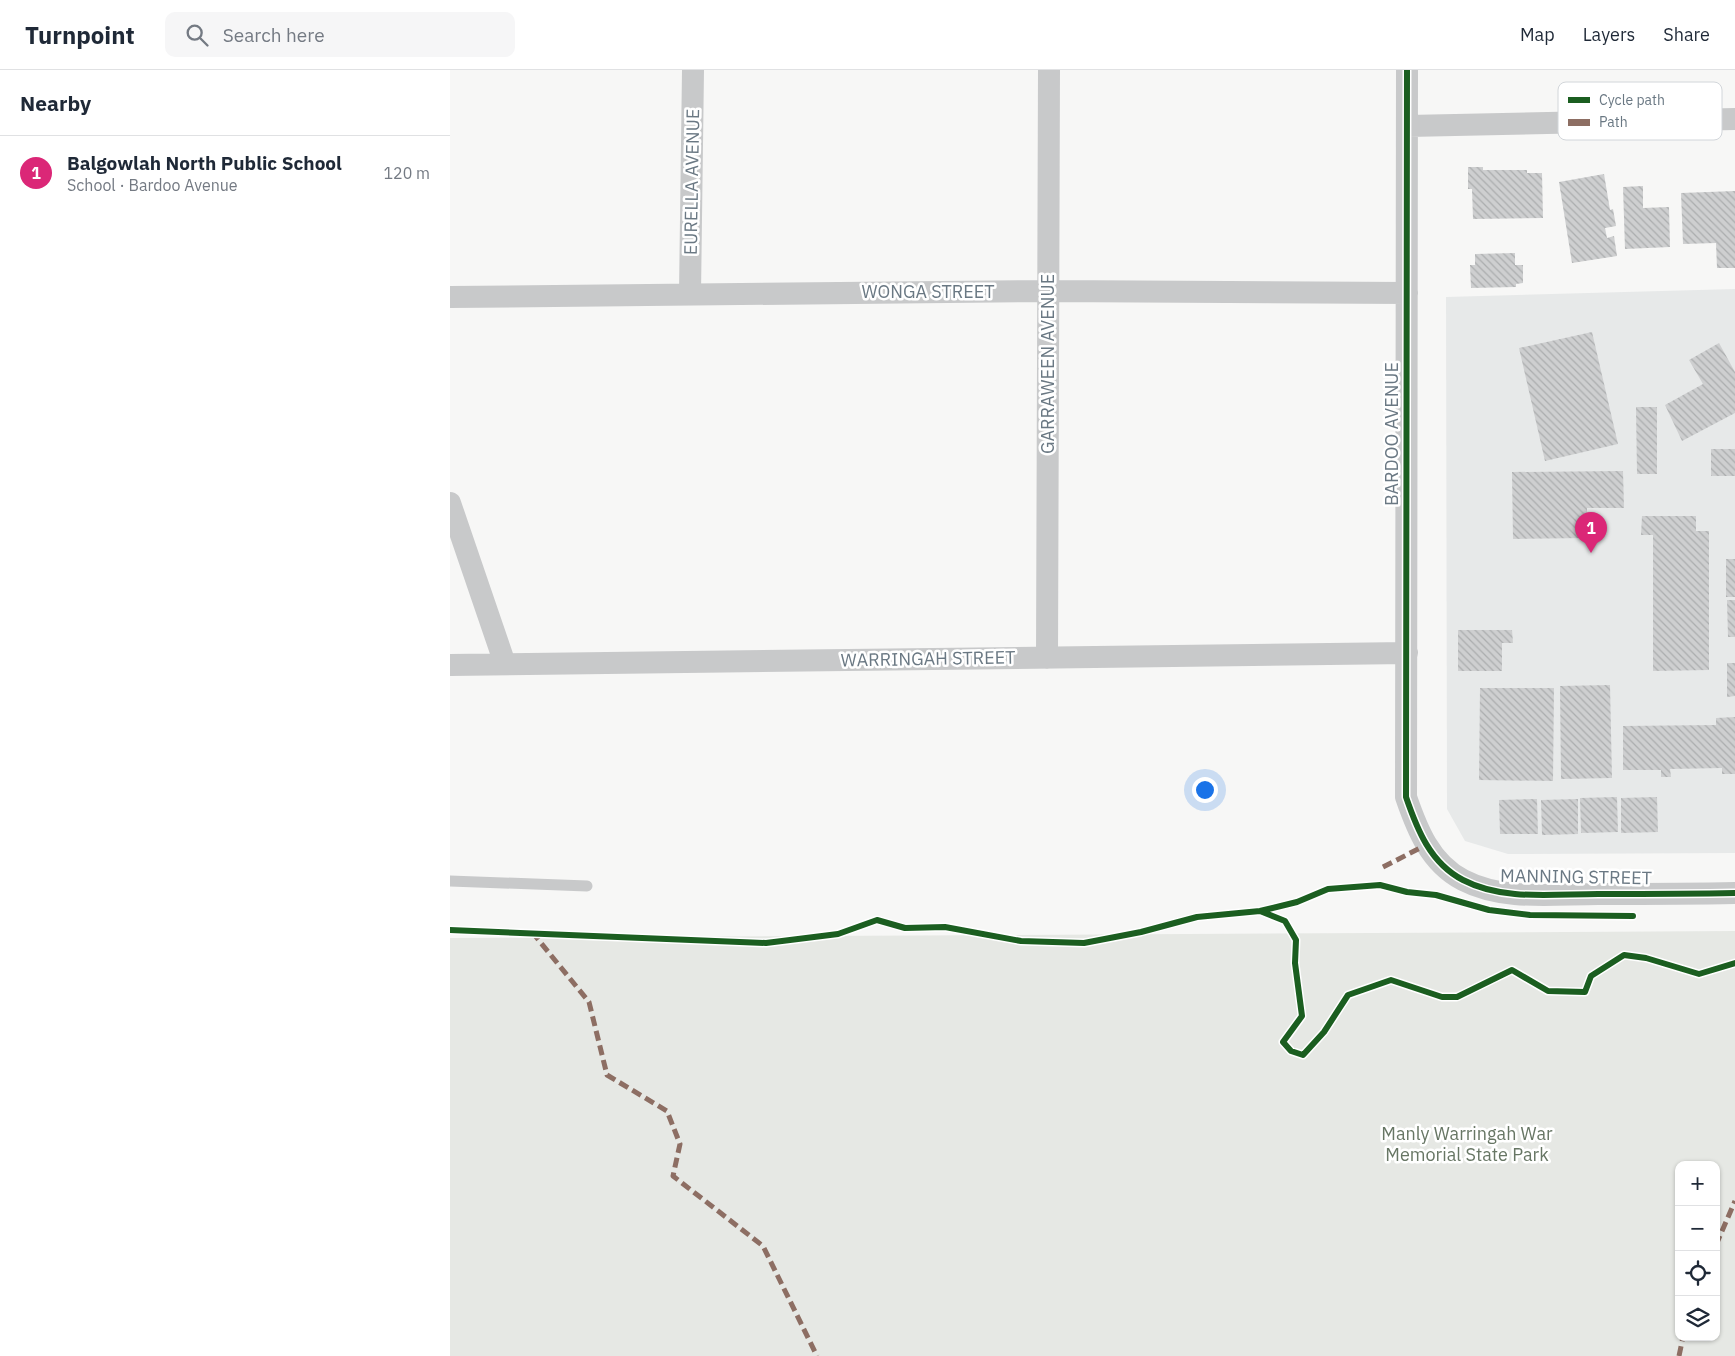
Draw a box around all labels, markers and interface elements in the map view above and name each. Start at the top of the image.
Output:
search box [165,12,515,57]
text: Turnpoint [25,19,135,51]
icon: search [183,21,211,49]
text: Search here [223,23,325,47]
text: Map [1520,23,1555,46]
text: Layers [1583,23,1635,46]
text: Share [1663,23,1710,46]
legend [1558,82,1722,140]
text: Nearby [20,89,91,117]
text: Cycle path [1599,91,1665,109]
street label: EURELLA AVENUE [679,109,704,255]
text: Path [1599,113,1628,131]
text: Balgowlah North Public School [67,151,342,175]
text: 1 [31,163,41,183]
text: 120 m [383,163,430,183]
text: School · Bardoo Avenue [67,175,238,195]
street label: GARRAWEEN AVENUE [1036,274,1059,454]
street label: WONGA STREET [861,280,995,303]
street label: BARDOO AVENUE [1380,362,1403,506]
pin: 1 [1575,512,1607,553]
street label: WARRINGAH STREET [840,645,1016,672]
your location [1192,777,1218,803]
street label: MANNING STREET [1500,864,1652,889]
park label: Manly Warringah War Memorial State Park [1381,1122,1553,1166]
map controls [1675,1161,1720,1341]
button: + [1675,1161,1720,1206]
button: − [1675,1206,1720,1251]
button: locate [1675,1251,1720,1296]
button: layers [1675,1296,1720,1341]

